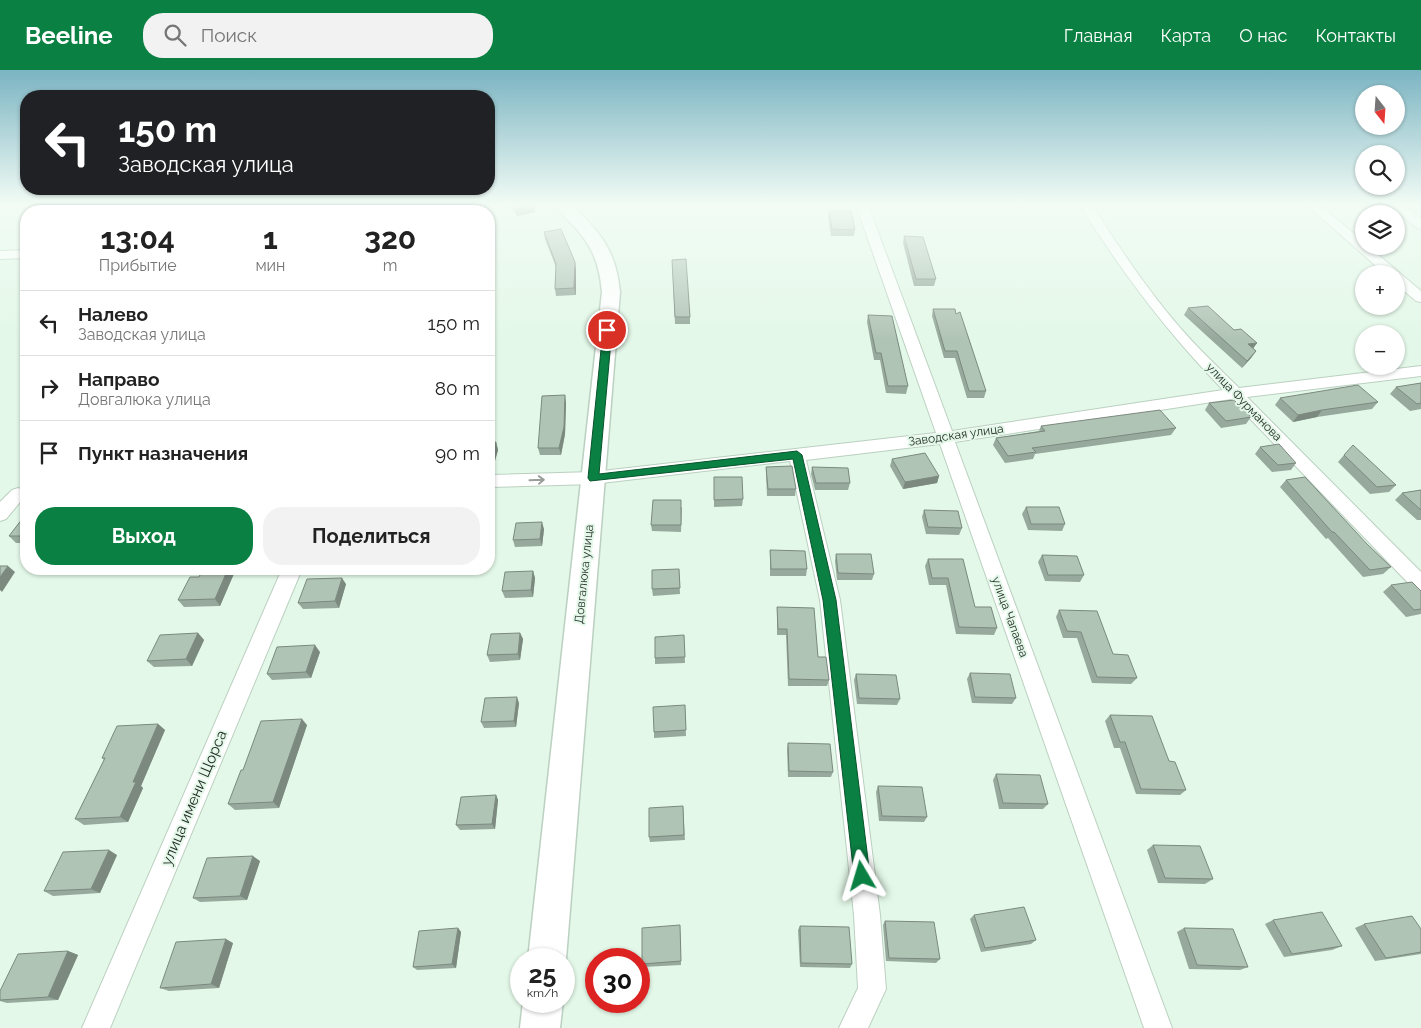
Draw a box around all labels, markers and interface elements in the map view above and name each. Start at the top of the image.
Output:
search box [143,13,493,58]
text: Beeline [25,21,113,50]
icon: search [161,21,189,49]
text: Поиск [201,24,257,46]
text: Главная [1064,25,1132,46]
text: Карта [1160,25,1211,46]
text: О нас [1239,25,1287,46]
text: Контакты [1315,25,1396,46]
north arrow [1355,85,1405,135]
map controls [1355,85,1405,375]
text: 150 m [118,109,217,150]
icon: left [35,110,100,175]
button: search [1355,145,1405,195]
text: Заводская улица [118,151,294,177]
button: layers [1355,205,1405,255]
text: 13:04 [100,221,175,256]
text: 1 [263,221,278,256]
text: 320 [364,221,416,256]
text: Прибытие [99,256,177,275]
text: мин [255,256,285,275]
text: m [383,256,398,275]
button: + [1355,265,1405,315]
text: Налево [78,303,148,325]
icon: left [35,309,63,337]
pin [586,309,628,351]
text: 150 m [428,312,480,334]
icon: arrive [593,316,621,344]
text: Заводская улица [78,325,206,344]
button: − [1355,325,1405,375]
street label: улица Фурманова [1203,360,1285,444]
text: Направо [78,368,159,390]
icon: right [35,374,63,402]
text: 80 m [435,377,480,399]
text: Довгалюка улица [78,390,211,409]
street label: Заводская улица [908,421,1004,449]
icon: arrive [35,439,63,467]
text: Пункт назначения [78,442,248,464]
text: 90 m [435,442,480,464]
one-way arrow [529,475,545,485]
button: Выход [35,507,253,565]
button: Поделиться [263,507,480,565]
street label: Довгалюка улица [572,524,596,624]
street label: улица Чапаева [989,575,1031,659]
street label: улица имени Щорса [157,728,231,868]
position arrow [835,849,887,901]
speed limit sign: 30 [585,948,650,1013]
text: 25 [529,959,556,989]
text: km/h [527,986,558,1000]

